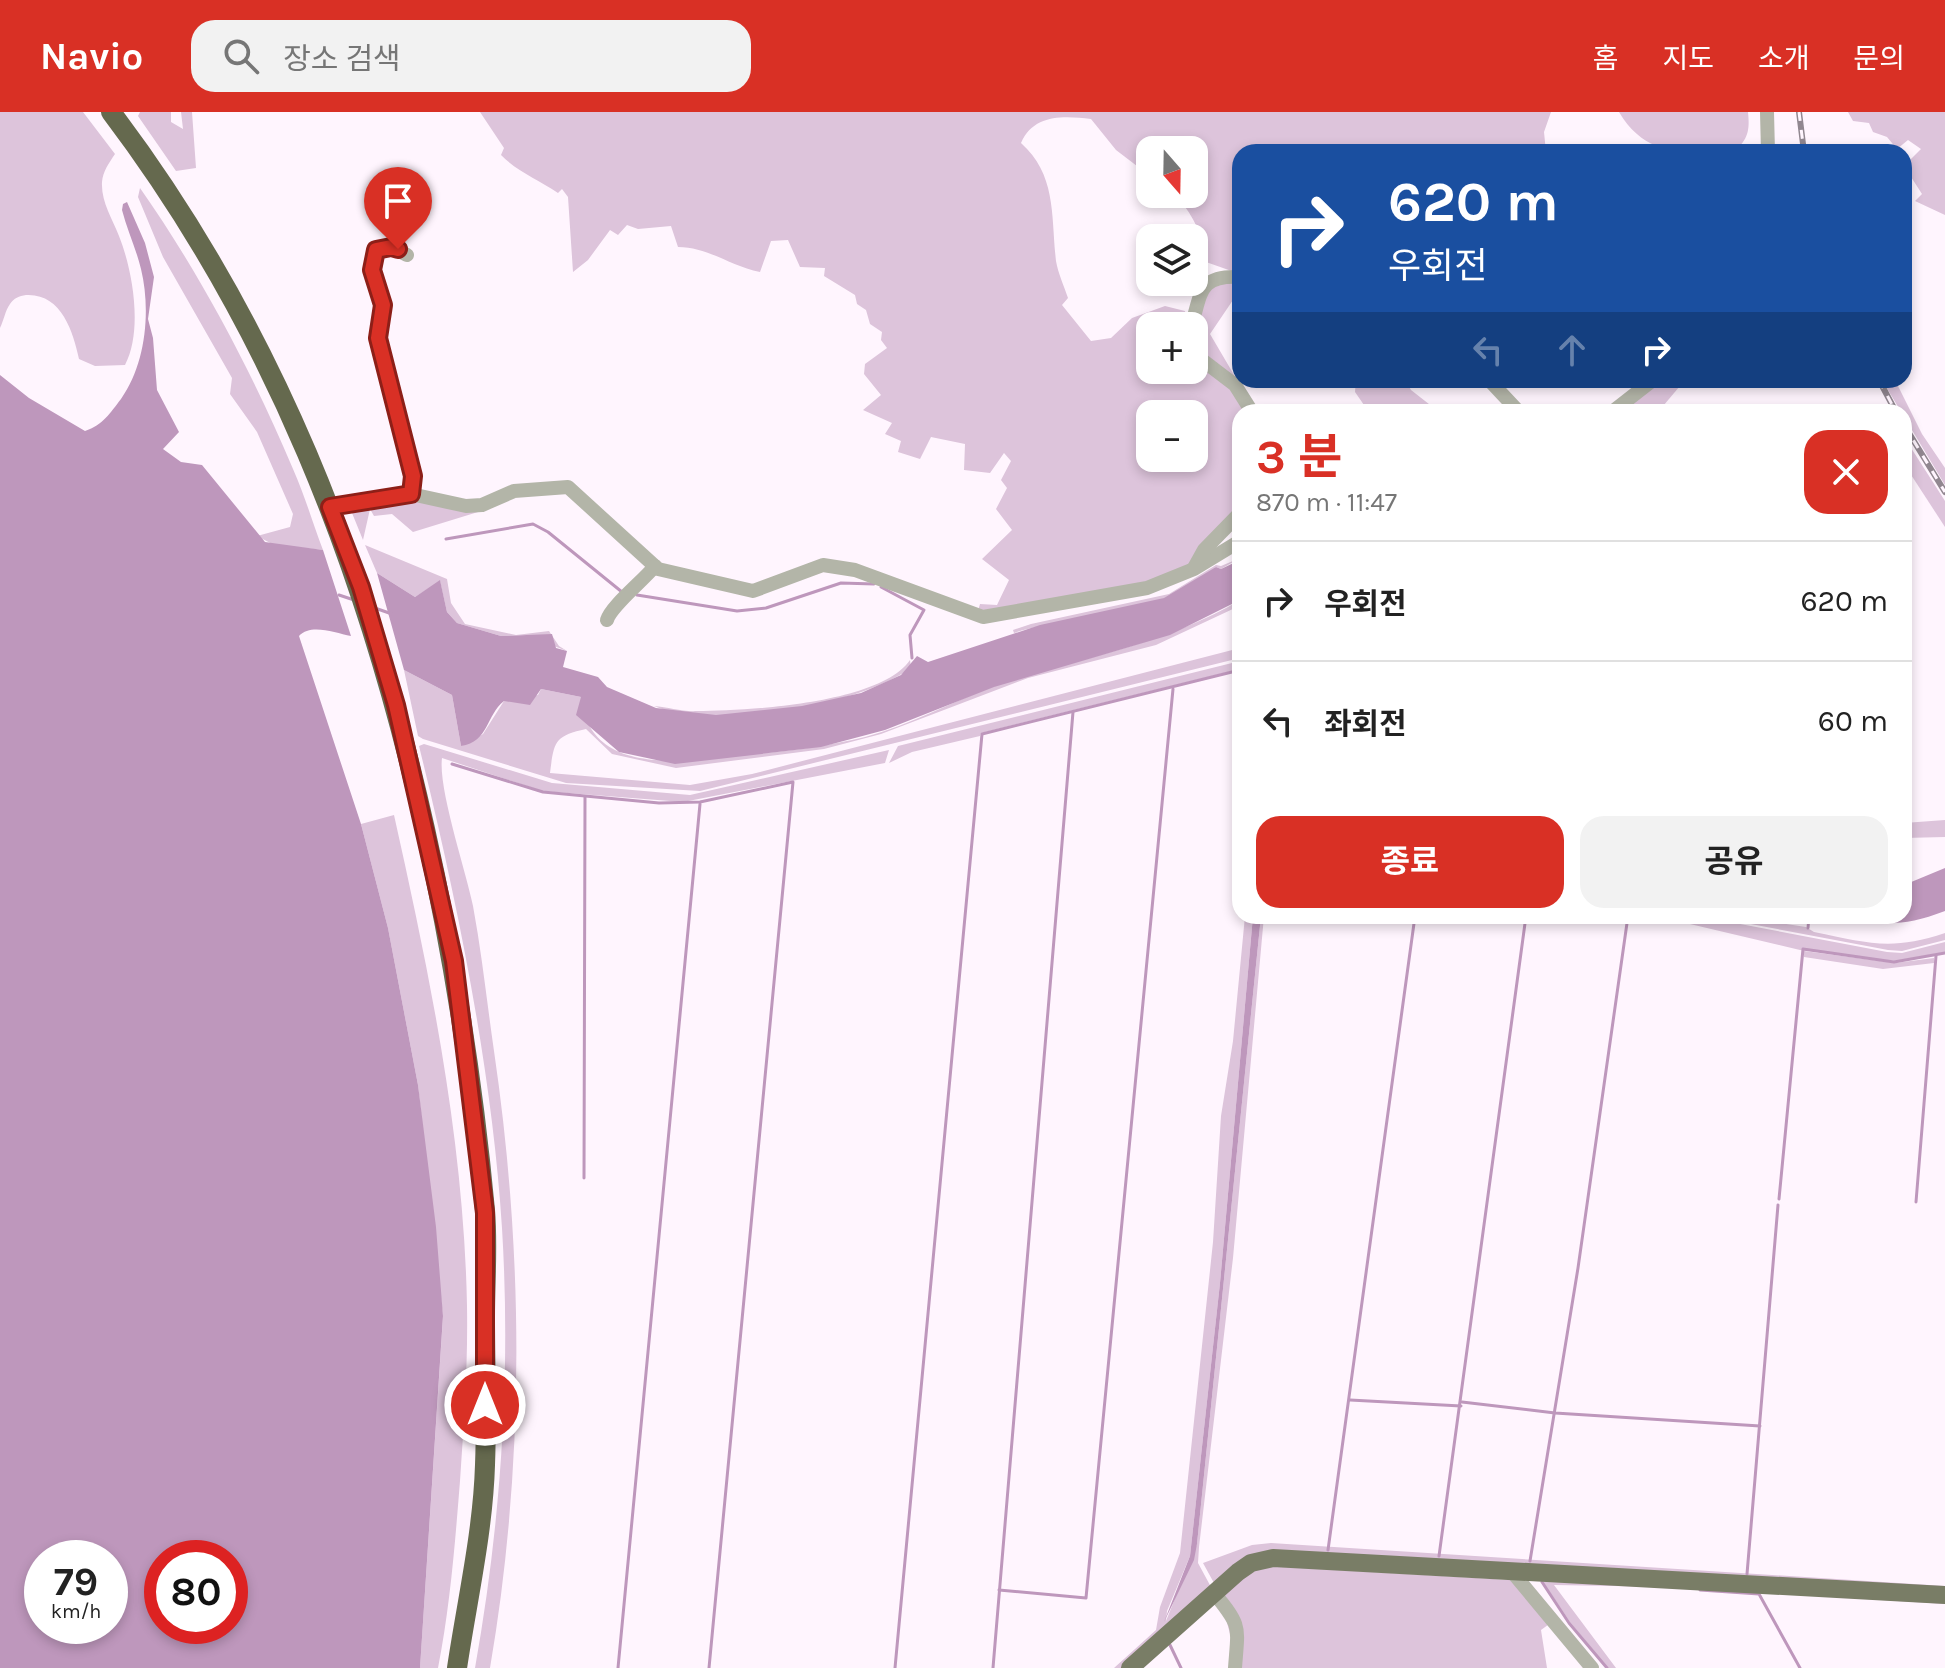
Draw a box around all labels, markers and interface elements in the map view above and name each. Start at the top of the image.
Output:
search box [191,20,751,92]
text: Navio [40,34,143,79]
icon: search [219,34,263,78]
text: 장소 검색 [283,41,401,77]
text: 홈 [1593,42,1618,75]
text: 지도 [1662,42,1714,75]
text: 소개 [1758,42,1809,75]
text: 문의 [1853,42,1905,75]
north arrow [1136,136,1208,208]
map controls [1136,136,1208,472]
pin [364,167,432,249]
text: 620 m [1388,169,1559,234]
icon: right [1256,176,1360,280]
icon: arrive [376,179,420,223]
button: layers [1136,224,1208,296]
text: 우회전 [1388,245,1487,287]
button: + [1136,312,1208,384]
icon: left [1466,328,1510,372]
icon: ahead [1550,328,1594,372]
icon: right [1634,328,1678,372]
button: − [1136,400,1208,472]
text: 3 분 [1256,429,1342,485]
button: close [1804,430,1888,514]
text: 870 m · 11:47 [1256,487,1397,518]
icon: right [1256,579,1300,623]
text: 620 m [1800,583,1888,619]
text: 우회전 [1324,586,1407,622]
icon: left [1256,699,1300,743]
text: 60 m [1818,703,1888,739]
text: 좌회전 [1324,706,1407,742]
button: 종료 [1256,816,1564,908]
button: 공유 [1580,816,1888,908]
position arrow [443,1363,527,1447]
speed limit sign: 80 [144,1540,248,1644]
text: 79 [54,1558,98,1605]
text: km/h [51,1600,101,1623]

